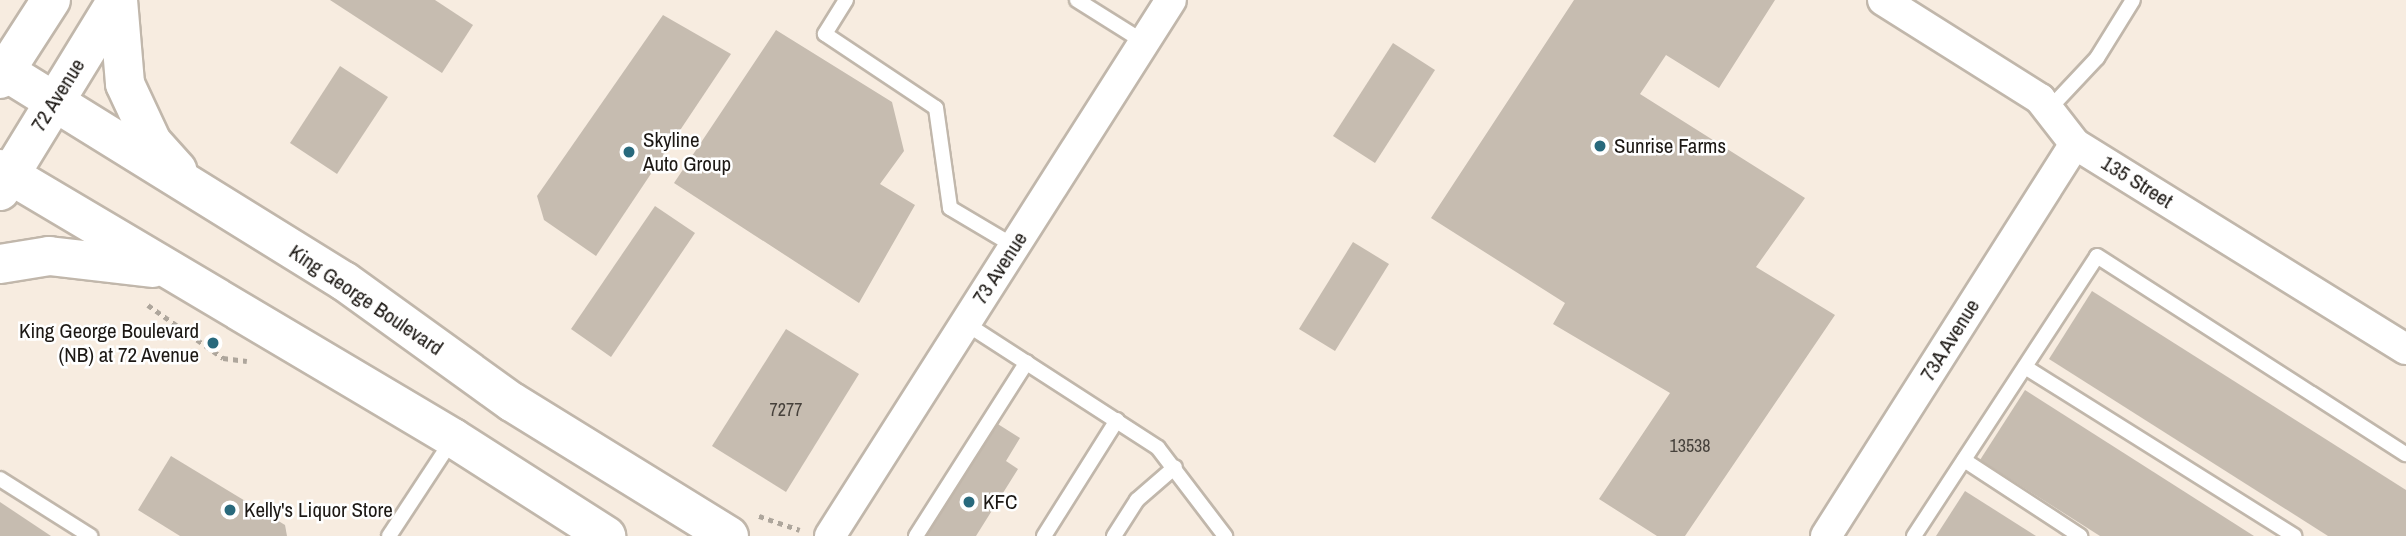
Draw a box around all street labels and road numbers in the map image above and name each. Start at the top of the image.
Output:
street label: 72 Avenue [26,54,90,136]
street label: 135 Street [2097,150,2177,214]
street label: 73 Avenue [967,227,1033,309]
street label: King George Boulevard [284,239,448,361]
street label: 73A Avenue [1915,294,1985,386]

